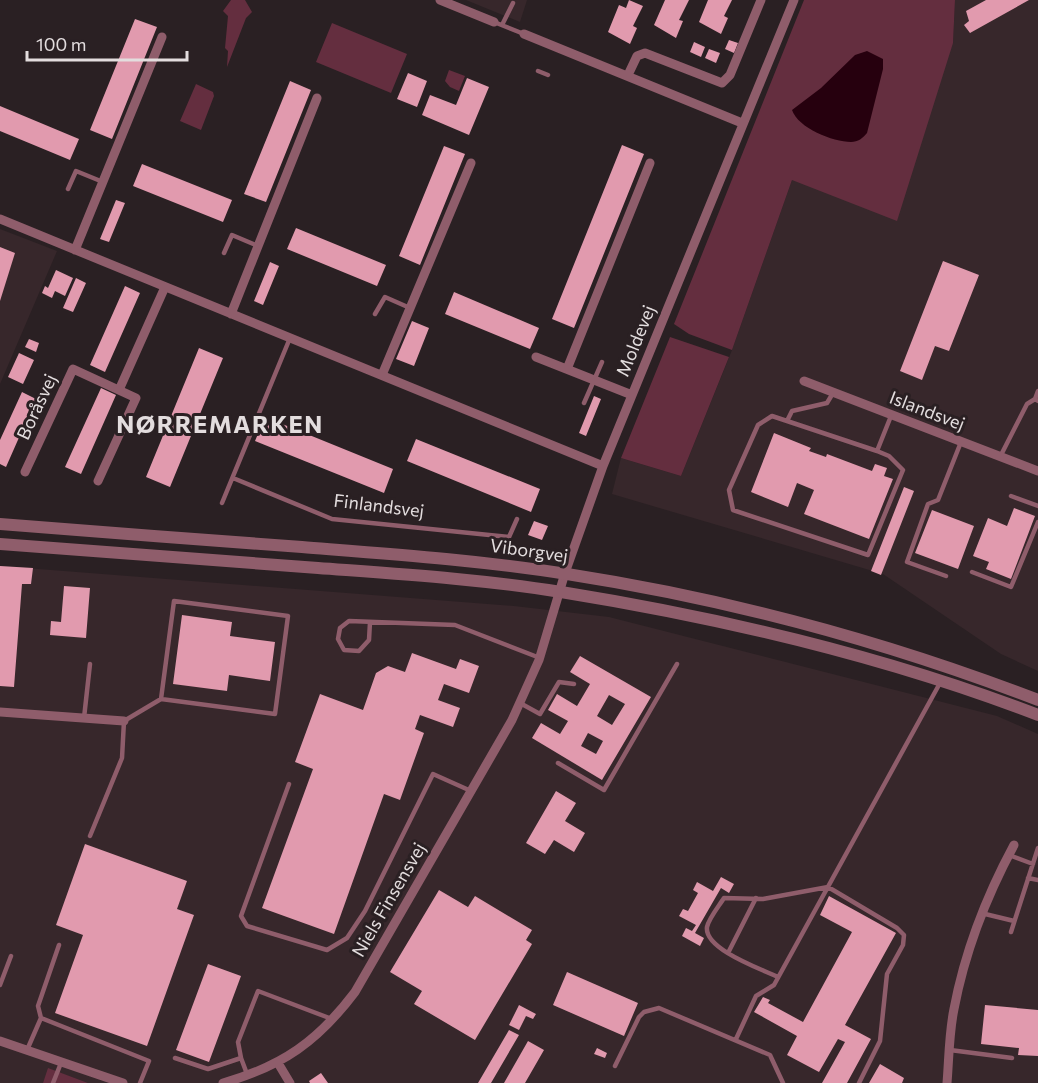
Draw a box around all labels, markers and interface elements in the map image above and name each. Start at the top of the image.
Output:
scale bar [27,24,188,62]
text: 100 m [36,33,86,55]
street label: Moldevej [611,302,659,380]
street label: Boråsvej [11,370,61,443]
street label: Islandsvej [887,386,968,434]
district label: NØRREMARKEN [116,409,324,438]
street label: Finlandsvej [333,489,426,521]
street label: Viborgvej [489,534,569,566]
street label: Niels Finsensvej [347,838,430,961]

